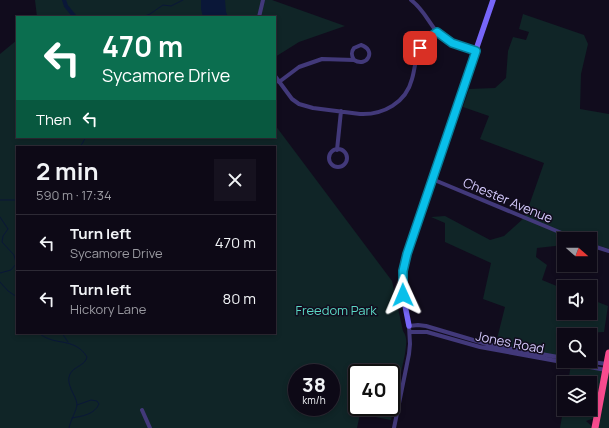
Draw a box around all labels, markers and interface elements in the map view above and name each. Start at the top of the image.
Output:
text: 470 m [102,27,183,65]
pin [403,31,437,65]
icon: left [36,32,88,84]
icon: arrive [409,37,431,59]
text: Sycamore Drive [102,63,230,87]
icon: left [79,108,101,130]
text: Then [36,109,71,130]
text: 2 min [36,154,98,187]
button: close [214,159,256,201]
street label: Chester Avenue [460,173,556,227]
text: 590 m · 17:34 [36,186,112,204]
text: Turn left [70,223,132,244]
icon: left [36,232,58,254]
text: 470 m [215,232,256,253]
north arrow [557,232,597,272]
map controls [557,232,597,416]
text: Sycamore Drive [70,244,163,262]
position arrow [382,274,424,316]
text: Turn left [70,279,132,300]
button: sound [557,280,597,320]
icon: left [36,288,58,310]
text: 80 m [222,288,256,309]
text: Hickory Lane [70,300,146,318]
park label: Freedom Park [295,301,377,319]
street label: Jones Road [474,327,546,357]
button: search [557,328,597,368]
speed limit sign: 40 [348,364,400,416]
text: 38 [302,371,326,398]
button: layers [557,376,597,416]
text: km/h [302,393,326,407]

